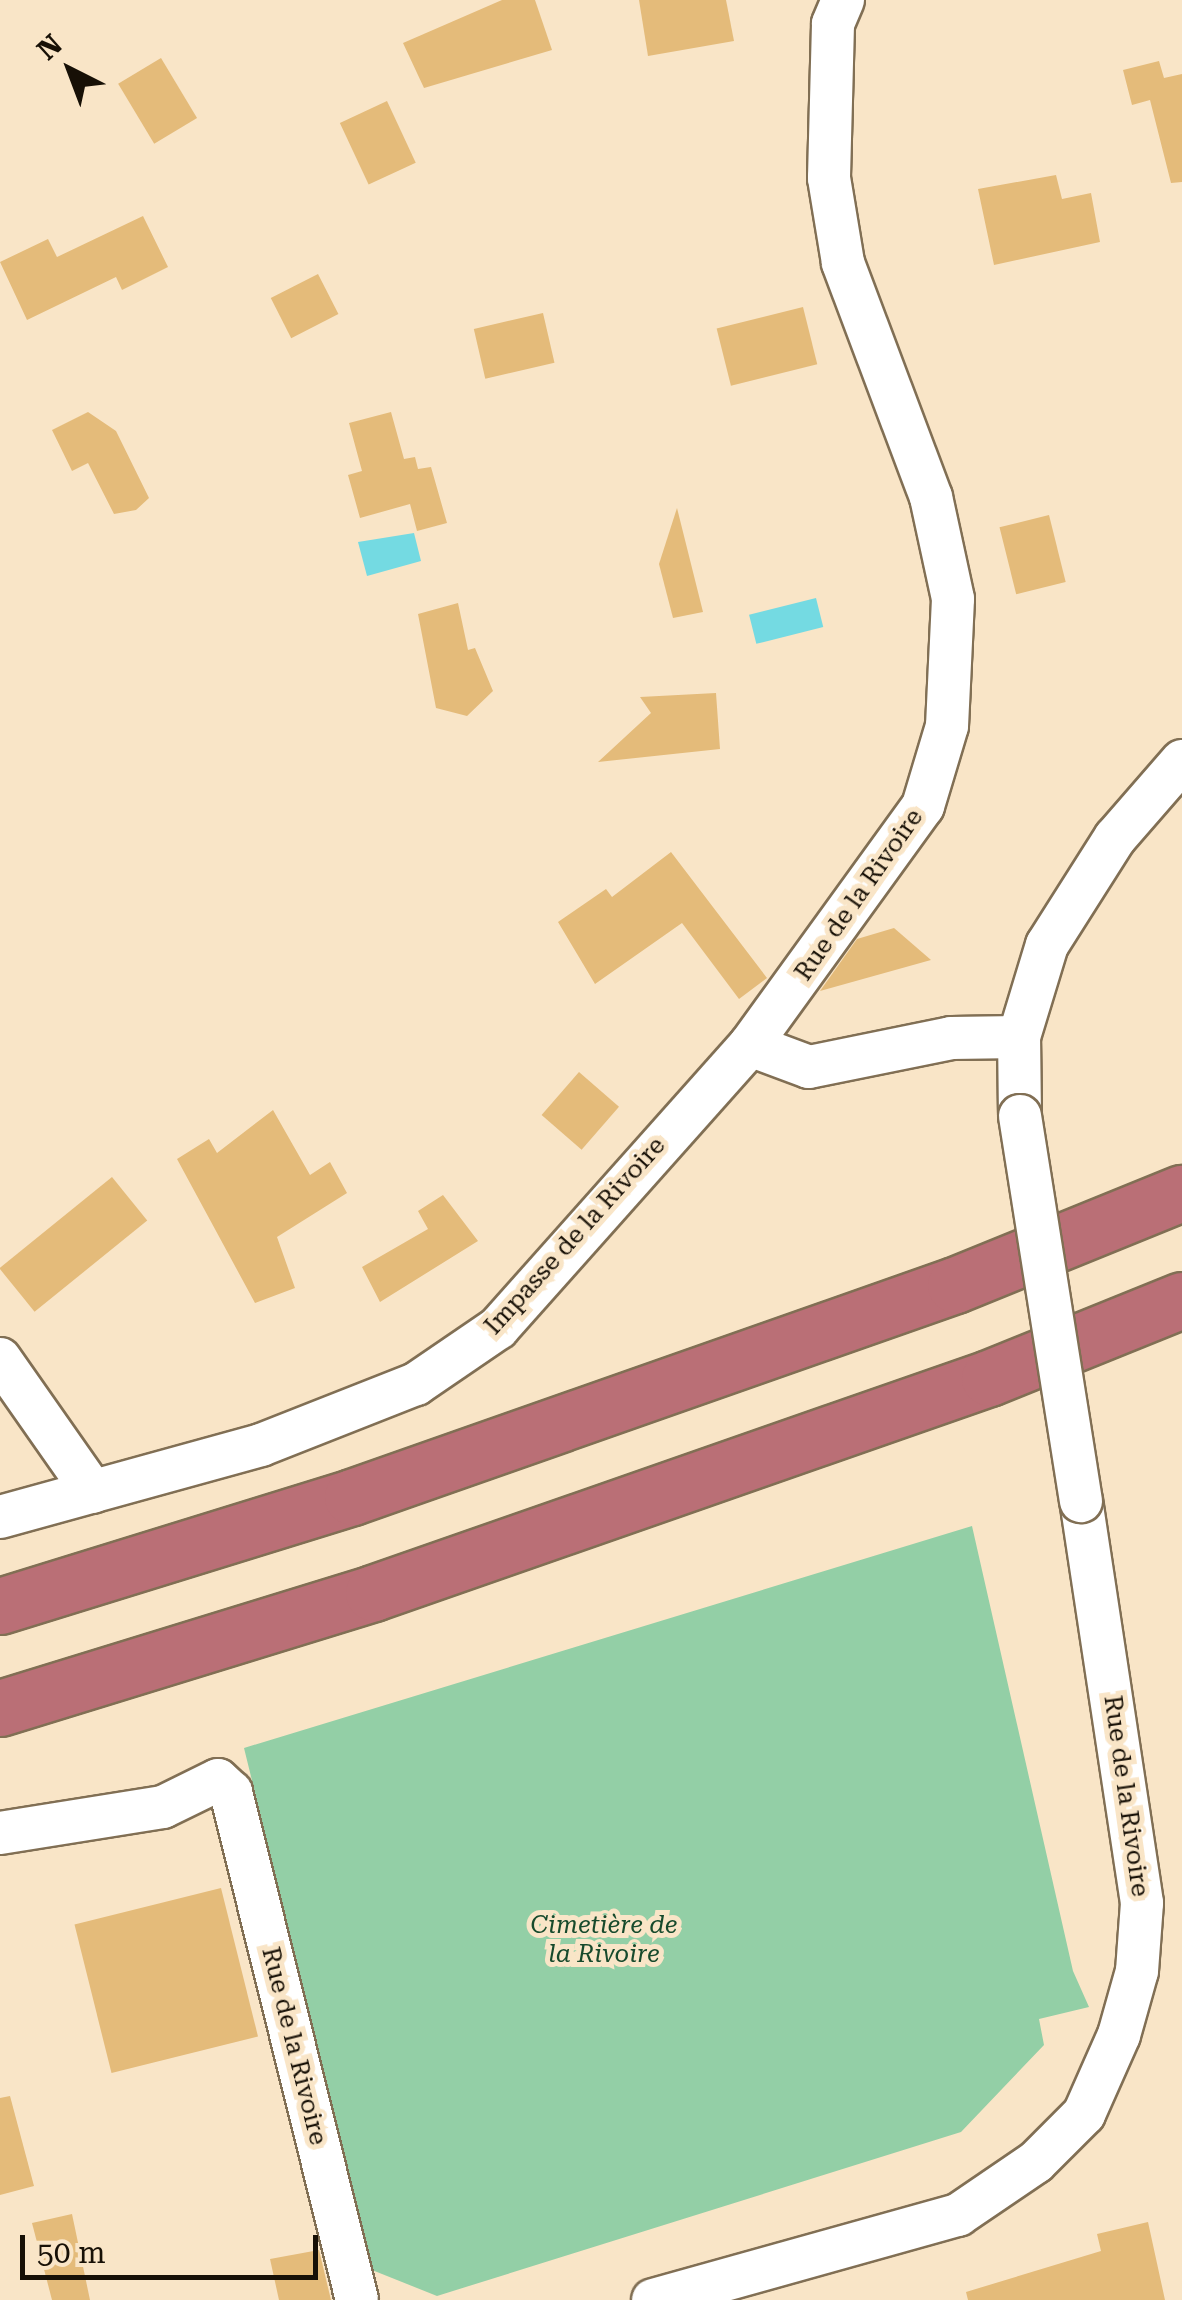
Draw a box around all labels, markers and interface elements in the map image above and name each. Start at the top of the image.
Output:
north arrow [20,20,120,120]
text: N [31,28,69,67]
street label: Rue de la Rivoire [789,803,929,987]
street label: Impasse de la Rivoire [478,1131,672,1341]
street label: Rue de la Rivoire [1097,1694,1155,1898]
park label: Cimetière de la Rivoire [531,1911,677,1970]
street label: Rue de la Rivoire [255,1944,333,2148]
scale bar [25,2215,322,2277]
text: 50 m [37,2235,106,2270]

